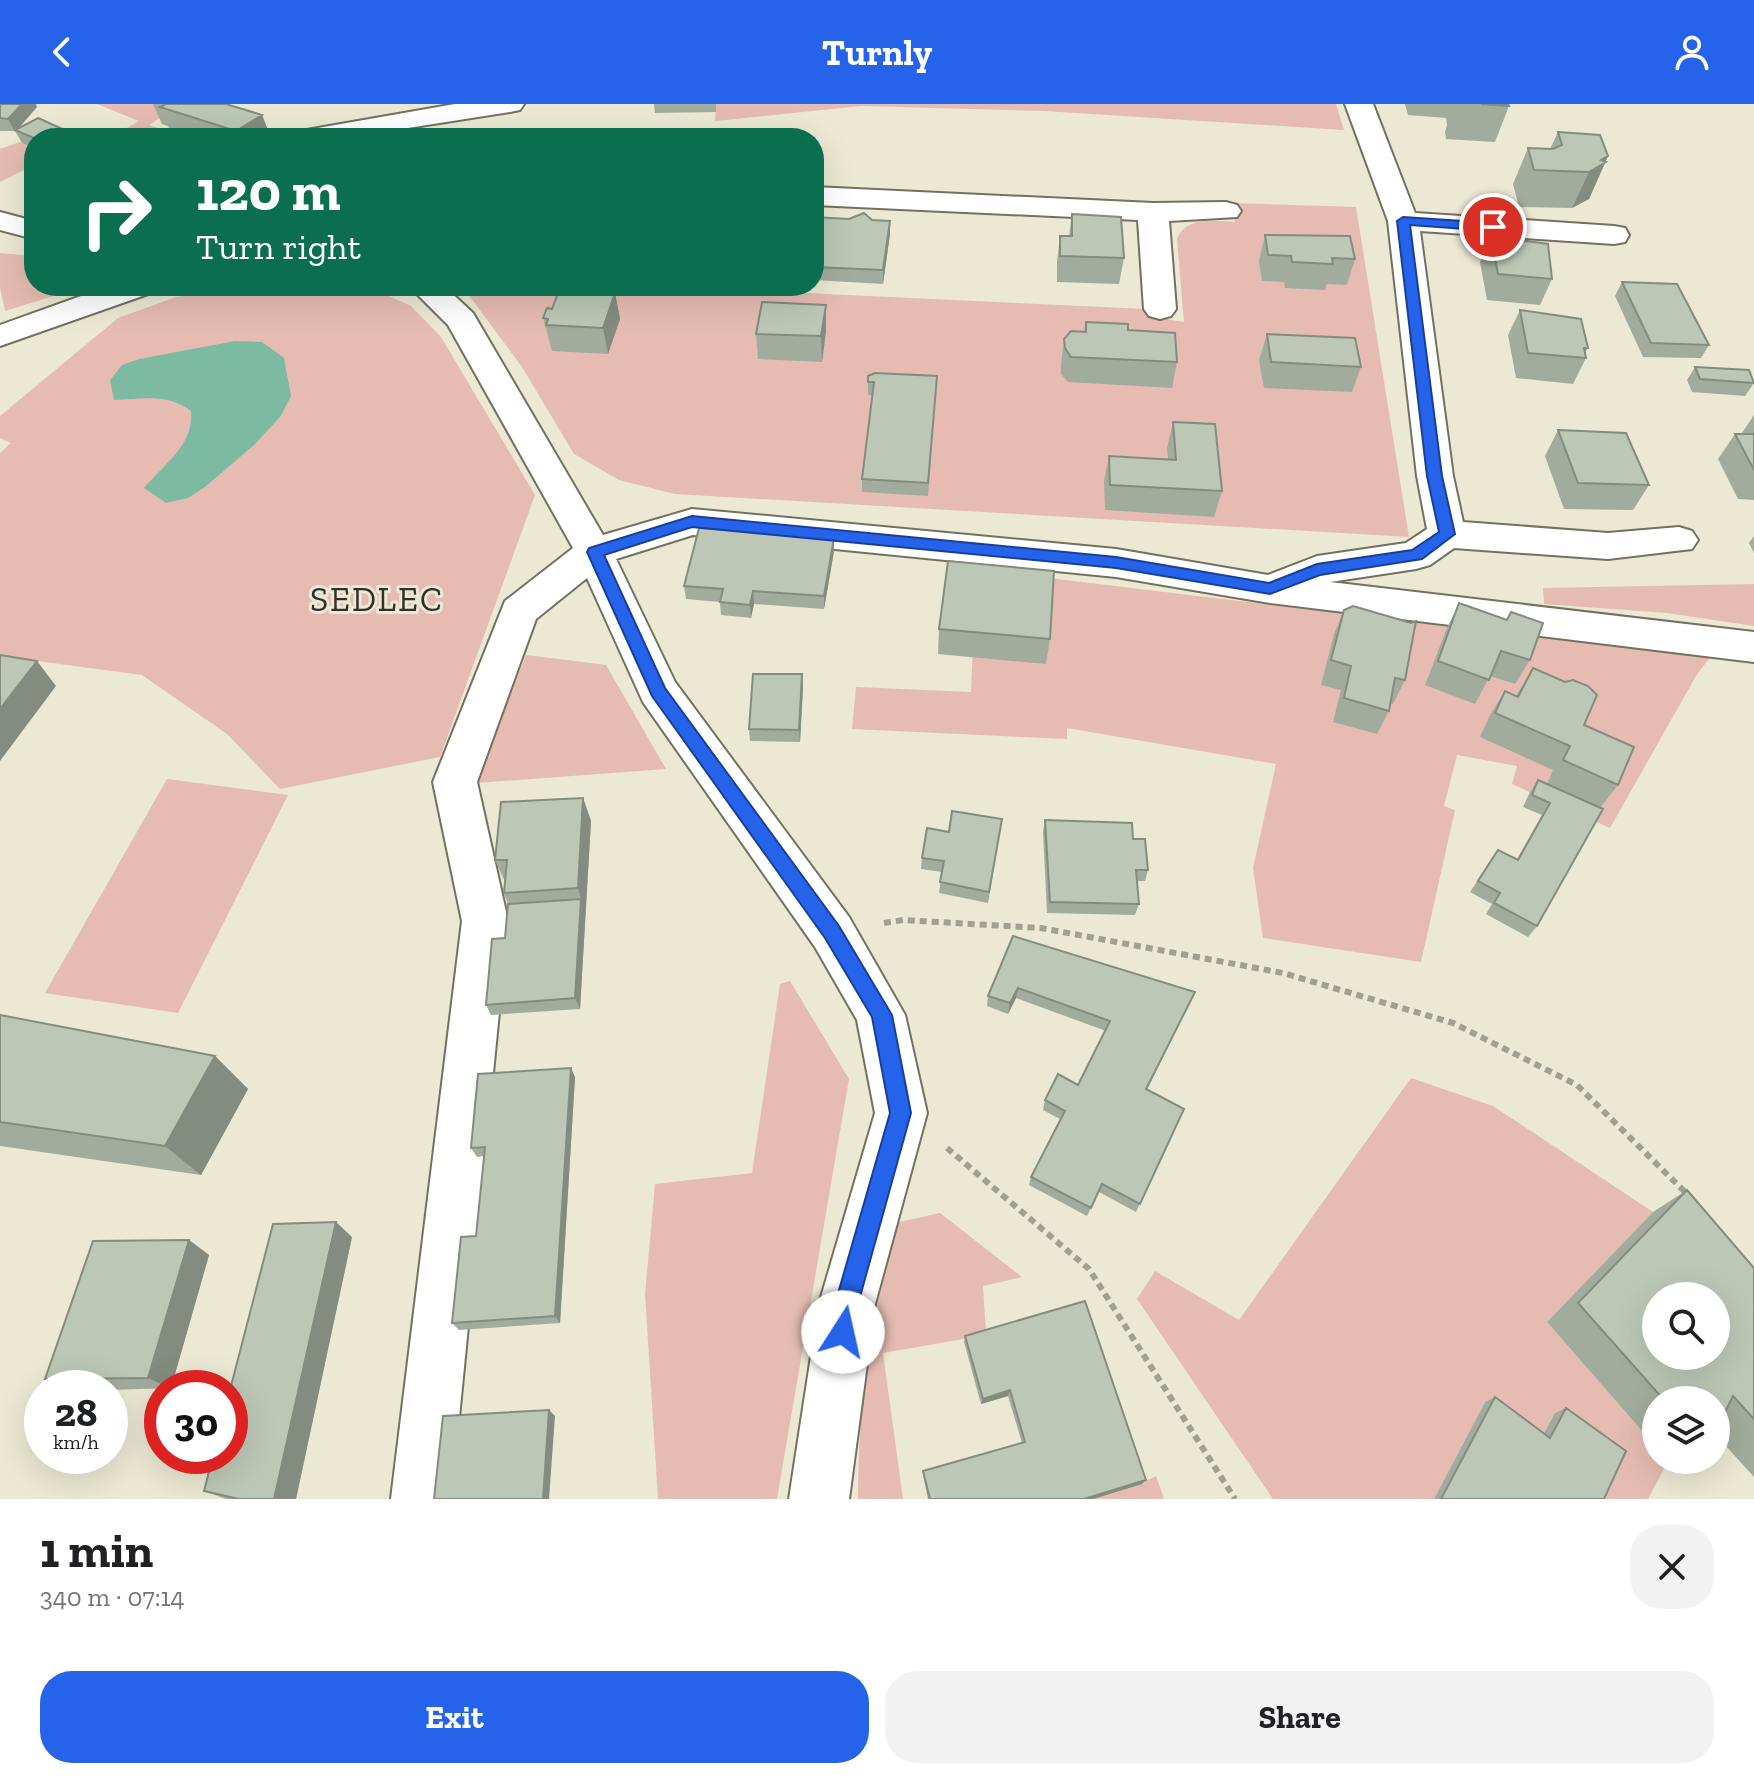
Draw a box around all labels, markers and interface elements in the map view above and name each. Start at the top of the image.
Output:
icon: back [40,30,84,74]
icon: person [1670,30,1714,74]
text: Turnly [822,31,932,74]
text: 120 m [196,157,340,224]
icon: right [64,160,168,264]
pin [1459,193,1527,261]
icon: arrive [1471,205,1515,249]
text: Turn right [196,225,361,268]
district label: SEDLEC [310,579,444,620]
map controls [1642,1282,1730,1474]
button: search [1642,1282,1730,1370]
position arrow [801,1290,885,1374]
speed limit sign: 30 [144,1370,248,1474]
button: layers [1642,1386,1730,1474]
text: 28 [54,1388,98,1436]
text: km/h [53,1430,99,1454]
text: 1 min [40,1522,153,1579]
button: close [1630,1525,1714,1609]
text: 340 m · 07:14 [40,1581,185,1613]
button: Exit [40,1671,869,1763]
button: Share [885,1671,1714,1763]

